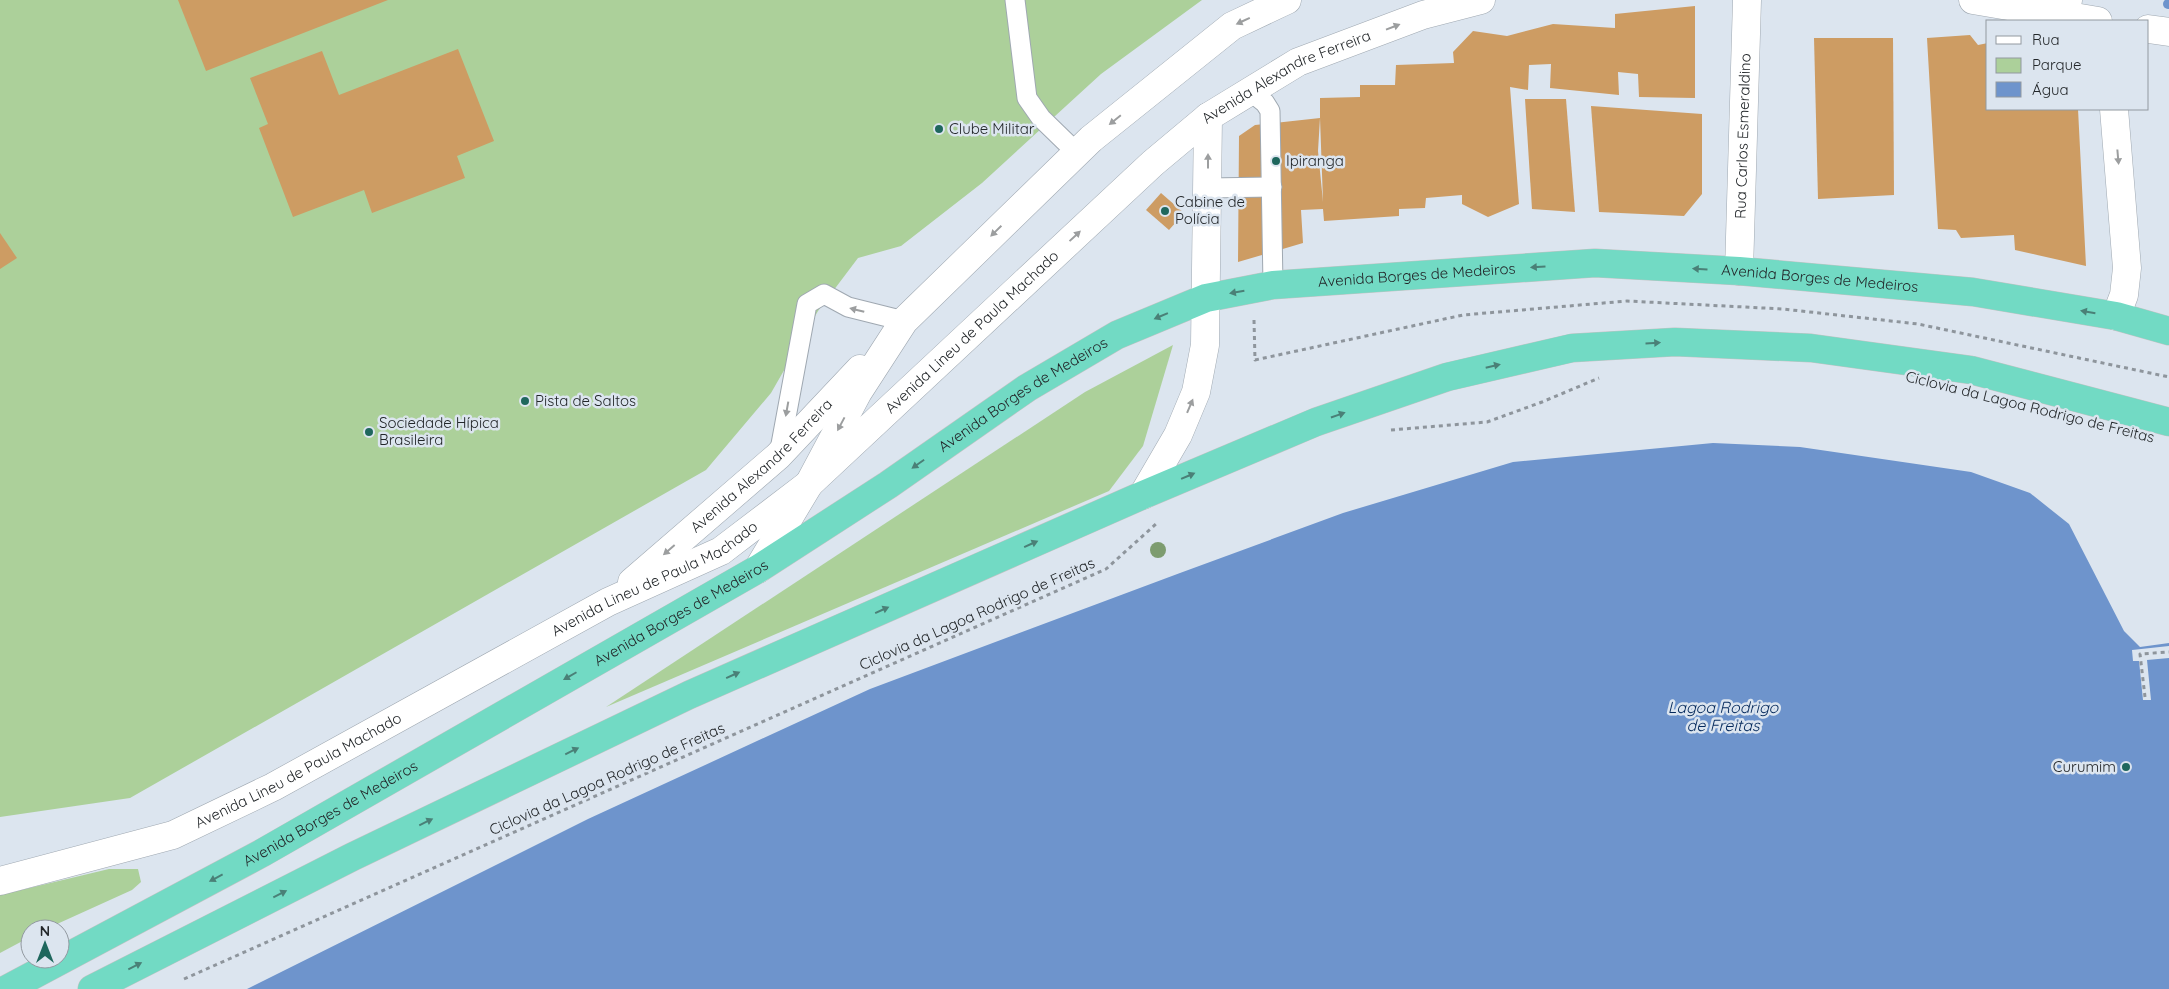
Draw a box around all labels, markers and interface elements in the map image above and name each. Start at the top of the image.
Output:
one-way arrow [1236,17,1250,25]
legend [1986,20,2149,110]
one-way arrow [1385,22,1400,30]
street label: Avenida Alexandre Ferreira [1198,26,1373,127]
text: Rua [2032,30,2060,49]
street label: Rua Carlos Esmeraldino [1731,53,1754,219]
text: Parque [2032,55,2082,74]
text: Água [2032,80,2069,99]
one-way arrow [1109,115,1122,126]
place label: Clube Militar [949,119,1035,138]
marker: Clube Militar [933,123,945,135]
one-way arrow [2114,150,2122,166]
place label: Ipiranga [1286,151,1344,170]
one-way arrow [1204,153,1212,169]
marker: Ipiranga [1270,155,1282,167]
place label: Cabine de Polícia [1175,192,1245,228]
marker: Cabine de Polícia [1159,205,1171,217]
one-way arrow [991,225,1003,237]
one-way arrow [1069,230,1081,242]
street label: Avenida Lineu de Paula Machado [881,246,1062,417]
street label: Avenida Borges de Medeiros [1317,258,1516,291]
street label: Avenida Borges de Medeiros [1721,260,1919,296]
one-way arrow [1530,263,1546,271]
one-way arrow [1692,265,1708,273]
one-way arrow [1229,289,1245,297]
one-way arrow [849,305,864,313]
one-way arrow [2079,307,2095,315]
one-way arrow [1154,313,1168,321]
street label: Avenida Borges de Medeiros [935,333,1111,456]
one-way arrow [1645,339,1661,347]
one-way arrow [1485,362,1500,370]
street label: Ciclovia da Lagoa Rodrigo de Freitas [1904,366,2156,447]
place label: Pista de Saltos [535,391,636,410]
marker: Pista de Saltos [519,395,531,407]
street label: Avenida Alexandre Ferreira [686,395,836,536]
one-way arrow [1187,399,1195,413]
one-way arrow [782,401,790,417]
one-way arrow [1331,410,1346,418]
place label: Sociedade Hípica Brasileira [379,413,499,449]
one-way arrow [837,417,845,432]
marker: Sociedade Hípica Brasileira [363,426,375,438]
one-way arrow [911,459,925,469]
one-way arrow [1181,472,1195,480]
street label: Avenida Lineu de Paula Machado [548,517,761,640]
one-way arrow [1024,540,1038,548]
one-way arrow [663,544,675,556]
street label: Ciclovia da Lagoa Rodrigo de Freitas [856,553,1097,674]
street label: Avenida Borges de Medeiros [590,555,772,670]
one-way arrow [875,605,889,613]
one-way arrow [726,671,740,679]
one-way arrow [563,672,578,680]
water label: Lagoa Rodrigo de Freitas [1668,697,1780,735]
street label: Avenida Lineu de Paula Machado [192,708,405,832]
street label: Ciclovia da Lagoa Rodrigo de Freitas [486,718,727,839]
one-way arrow [565,747,579,755]
street label: Avenida Borges de Medeiros [240,756,421,870]
place label: Curumim [2053,757,2116,776]
marker: Curumim [2120,761,2132,773]
one-way arrow [419,818,433,826]
one-way arrow [209,873,223,882]
one-way arrow [273,889,287,897]
north arrow [20,919,70,969]
text: N [40,922,50,940]
one-way arrow [128,962,142,970]

